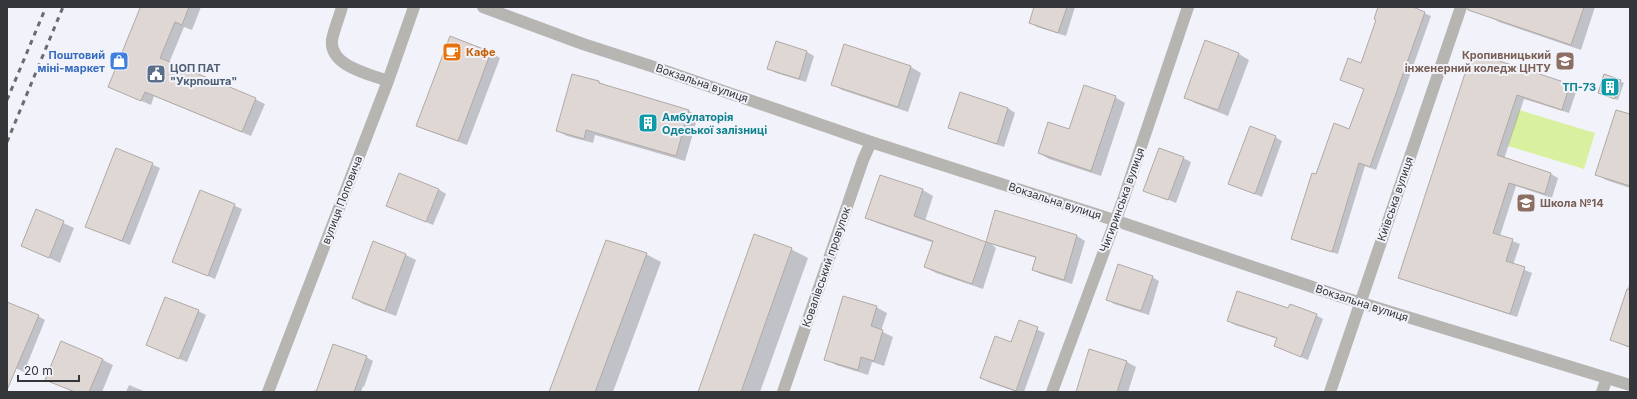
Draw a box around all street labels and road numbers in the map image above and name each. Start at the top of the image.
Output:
street label: Вокзальна вулиця [654,61,750,105]
street label: Чигиринська вулиця [1097,146,1147,254]
street label: вулиця Поповича [319,154,365,246]
street label: Київська вулиця [1374,155,1416,243]
street label: Вокзальна вулиця [1007,179,1103,223]
street label: Ковалівський провулок [799,205,853,329]
street label: Вокзальна вулиця [1314,281,1410,325]

